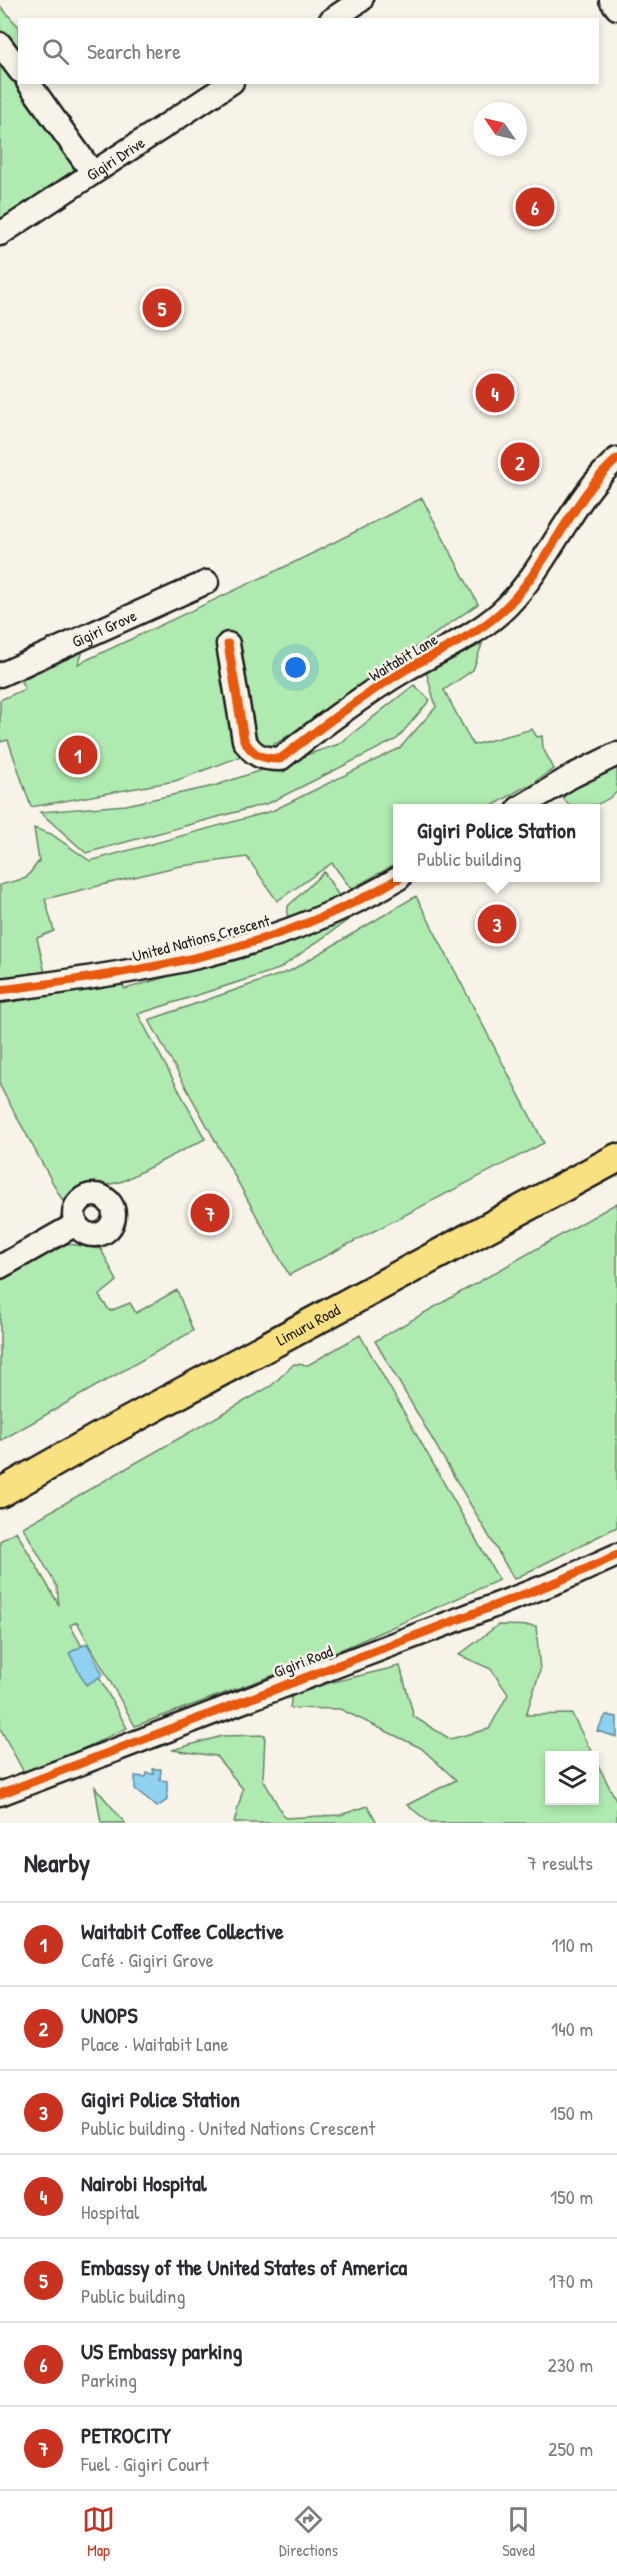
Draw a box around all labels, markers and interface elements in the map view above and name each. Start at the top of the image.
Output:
search box [18,18,599,84]
icon: search [39,35,72,68]
text: Search here [87,36,181,66]
north arrow [473,102,527,156]
street label: Gigiri Drive [82,131,149,186]
pin: 6 [516,184,554,230]
pin: 5 [142,286,182,330]
pin: 4 [476,370,514,416]
pin: 2 [500,440,540,484]
street label: Gigiri Grove [68,604,140,652]
street label: Waitabit Lane [364,628,442,686]
your location [281,653,310,682]
pin: 1 [58,732,98,777]
popup [393,804,600,882]
text: Gigiri Police Station [417,815,576,845]
text: Public building [417,845,521,872]
pin: 3 [478,902,516,946]
street label: United Nations Crescent [130,909,273,967]
pin: 7 [190,1190,230,1236]
street label: Limuru Road [272,1298,344,1351]
street label: Gigiri Road [270,1640,336,1682]
map controls [545,1751,599,1805]
button: layers [545,1751,599,1805]
text: Nearby [24,1845,90,1880]
text: 7 results [527,1849,593,1876]
text: Waitabit Coffee Collective [81,1916,284,1946]
text: 1 [40,1931,47,1958]
text: 110 m [551,1931,593,1958]
text: Café · Gigiri Grove [81,1946,214,1973]
text: UNOPS [81,2000,138,2030]
text: 2 [39,2015,48,2042]
text: 140 m [551,2015,593,2042]
text: Place · Waitabit Lane [81,2030,229,2057]
text: Gigiri Police Station [81,2084,240,2114]
text: 3 [39,2099,48,2126]
text: 150 m [550,2099,593,2126]
text: Public building · United Nations Crescent [81,2114,375,2141]
text: Nairobi Hospital [81,2168,207,2198]
text: 4 [40,2183,47,2210]
text: 150 m [550,2183,593,2210]
text: Hospital [81,2198,139,2225]
text: Embassy of the United States of America [81,2252,407,2282]
text: 5 [39,2267,48,2294]
text: 170 m [549,2267,593,2294]
text: Public building [81,2282,185,2309]
text: US Embassy parking [81,2336,242,2366]
text: 6 [40,2351,47,2378]
text: 230 m [548,2351,593,2378]
text: Parking [81,2366,137,2393]
text: PETROCITY [81,2420,171,2450]
text: 7 [39,2435,48,2462]
text: 250 m [548,2435,593,2462]
text: Fuel · Gigiri Court [81,2450,209,2477]
tab: Map [82,2503,115,2561]
tab: Directions [279,2503,338,2561]
tab: Saved [502,2503,535,2561]

